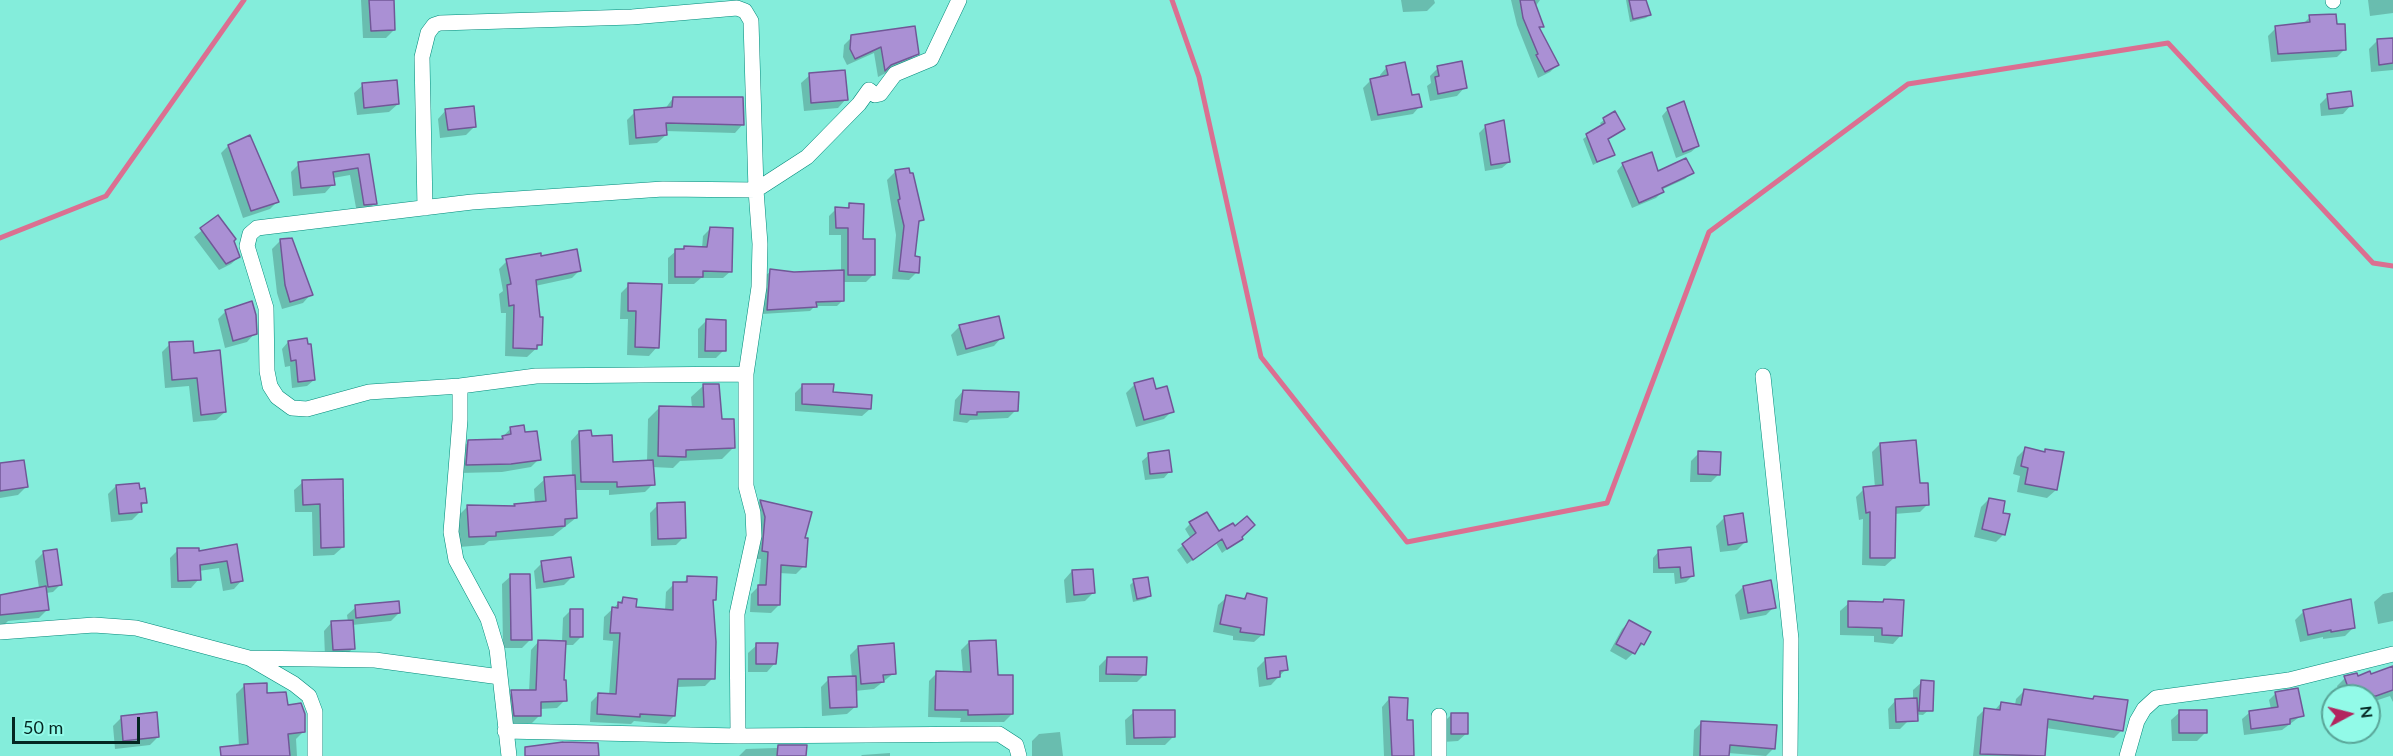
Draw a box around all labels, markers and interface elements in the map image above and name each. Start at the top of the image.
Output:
north arrow [2321,684,2381,744]
scale bar [15,705,142,743]
text: N [2357,705,2378,719]
text: 50 m [23,716,63,738]

